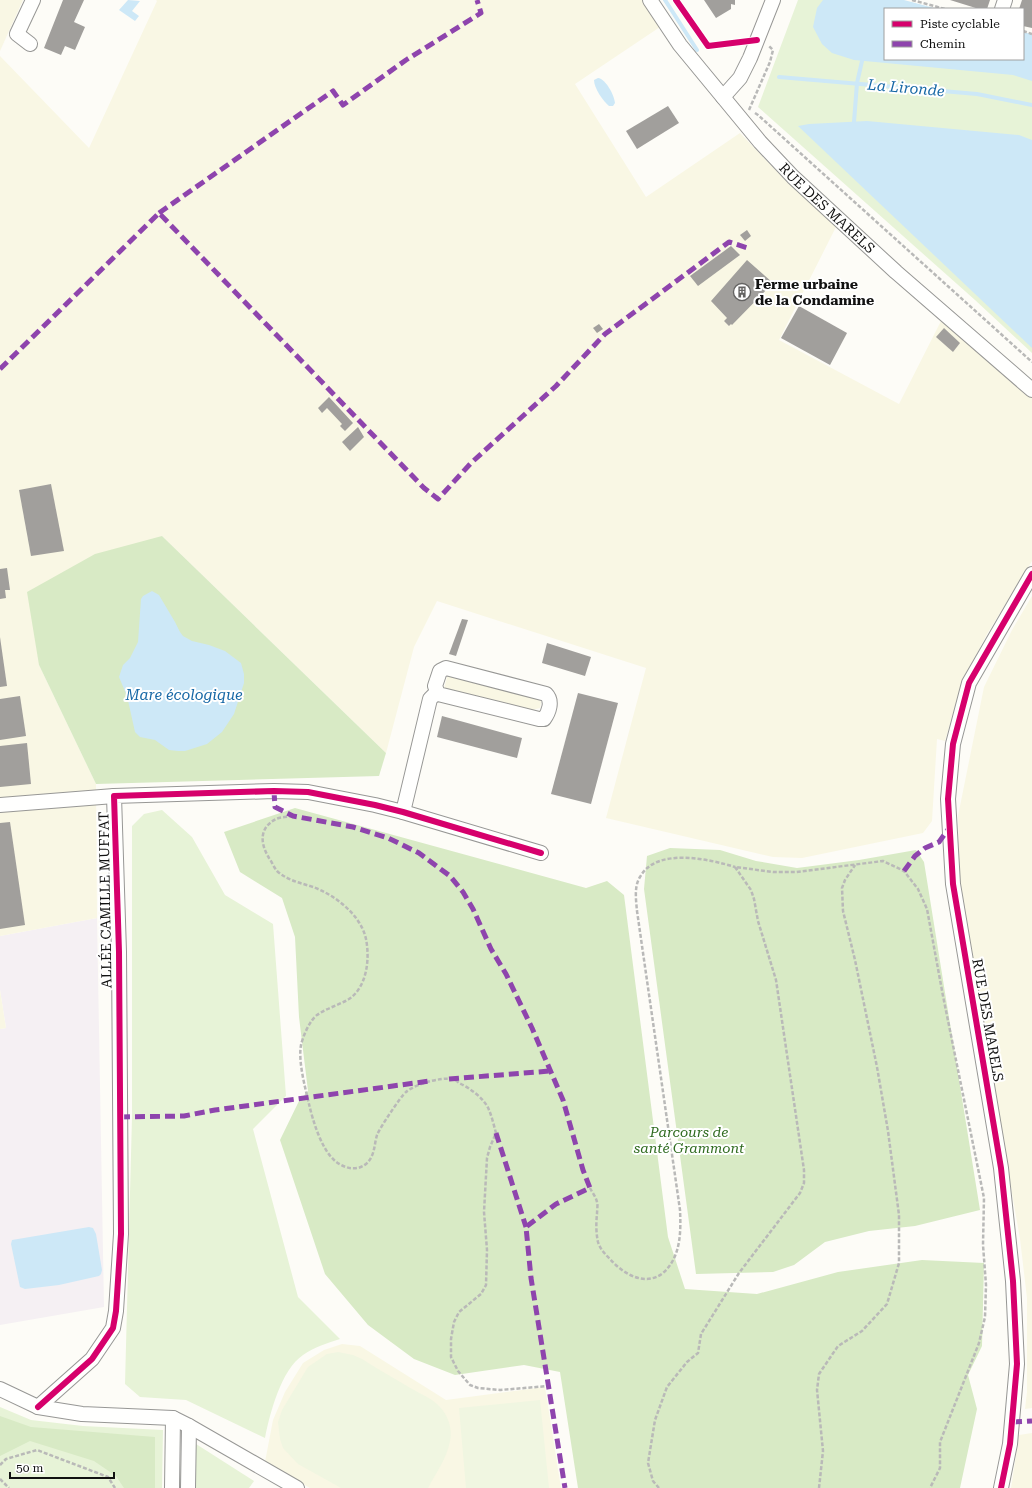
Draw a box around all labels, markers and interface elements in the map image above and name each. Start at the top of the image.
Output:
legend [884,8,1024,60]
text: Piste cyclable [920,17,1000,31]
text: Chemin [920,37,966,51]
water label: La Lironde [866,76,946,100]
street label: RUE DES MARELS [776,160,878,257]
place label: Ferme urbaine de la Condamine [755,276,874,308]
building icon: Ferme urbaine de la Condamine [732,282,752,302]
water label: Mare écologique [124,686,243,704]
street label: ALLÉE CAMILLE MUFFAT [95,812,115,988]
street label: RUE DES MARELS [969,957,1007,1083]
park label: Parcours de santé Grammont [634,1124,745,1156]
scale bar [10,1454,114,1480]
text: 50 m [16,1461,43,1475]

